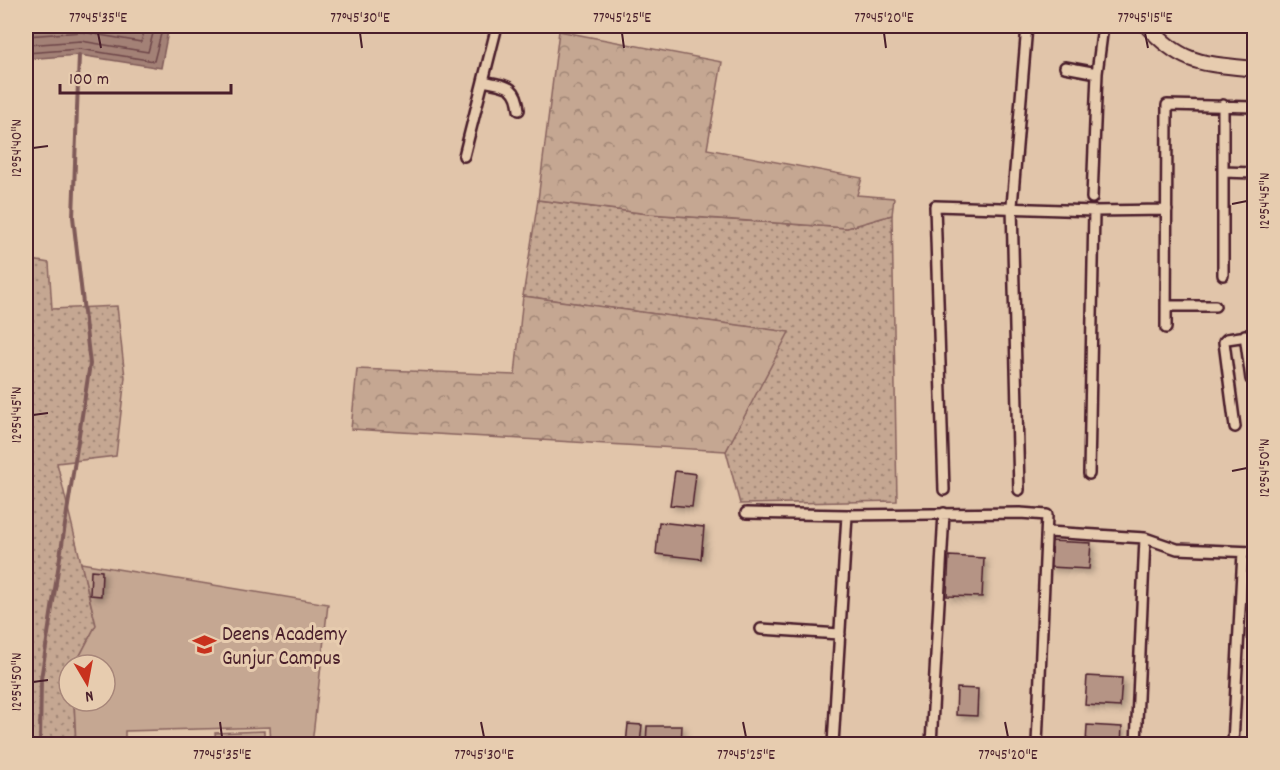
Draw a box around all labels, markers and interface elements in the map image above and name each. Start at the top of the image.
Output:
text: 77°45'35"E [69,8,127,30]
text: 77°45'30"E [330,8,390,30]
text: 77°45'25"E [593,8,651,30]
text: 77°45'20"E [854,8,914,30]
text: 77°45'15"E [1118,8,1173,30]
scale bar [60,57,231,95]
text: 100 m [69,68,109,93]
text: 12°54'40"N [7,119,29,177]
text: 12°54'45"N [1255,173,1277,229]
text: 12°54'45"N [7,387,29,443]
text: 12°54'50"N [1255,439,1277,497]
place label: Deens Academy Gunjur Campus [222,621,347,675]
school or university icon: Deens Academy Gunjur Campus [191,632,217,658]
text: 12°54'50"N [7,653,29,711]
north arrow [57,653,117,713]
text: N [83,683,95,707]
text: 77°45'35"E [193,745,251,767]
text: 77°45'30"E [454,745,514,767]
text: 77°45'25"E [717,745,775,767]
text: 77°45'20"E [978,745,1038,767]

